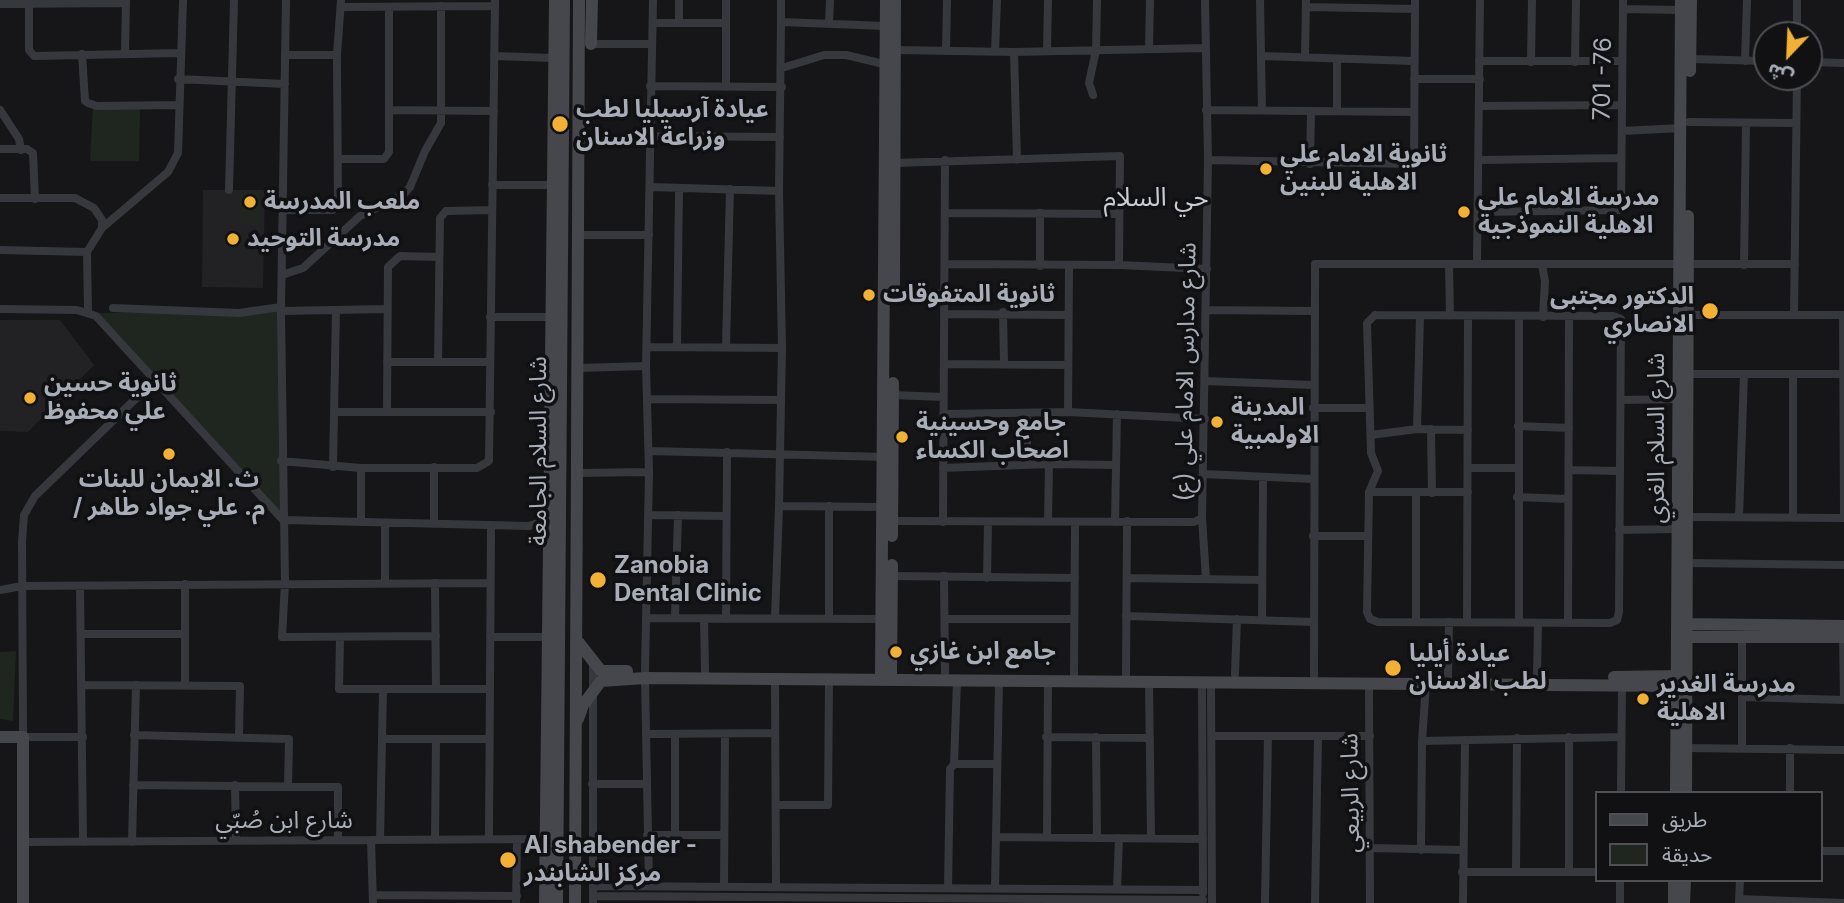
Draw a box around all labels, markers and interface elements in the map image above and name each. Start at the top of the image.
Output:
north arrow [1753,21,1823,91]
street label: 701 -76 [1588,37,1618,121]
text: ش [1764,58,1797,90]
place label: عيادة آرسيليا لطب وزراعة الاسنان [576,96,769,152]
marker: عيادة آرسيليا لطب وزراعة الاسنان [550,114,570,134]
place label: ثانوية الامام علي الاهلية للبنين [1280,141,1447,197]
marker: ثانوية الامام علي الاهلية للبنين [1258,161,1274,177]
district label: حي السلام [1104,182,1208,214]
place label: مدرسة الامام علي الاهلية النموذجية [1478,184,1660,240]
place label: ملعب المدرسة [264,188,420,216]
marker: ملعب المدرسة [242,194,258,210]
marker: مدرسة الامام علي الاهلية النموذجية [1456,204,1472,220]
place label: مدرسة التوحيد [247,225,400,253]
marker: مدرسة التوحيد [225,231,241,247]
street label: شارع مدارس الامام علي (ع) [1169,242,1203,502]
place label: ثانوية المتفوقات [883,281,1055,309]
place label: الدكتور مجتبى الانصاري [1550,283,1694,339]
marker: ثانوية المتفوقات [861,287,877,303]
marker: الدكتور مجتبى الانصاري [1700,301,1720,321]
street label: شارع السلام الغري [1643,353,1671,523]
street label: شارع السلام الجامعة [525,356,553,546]
place label: ثانوية حسين علي محفوظ [44,370,177,426]
marker: ثانوية حسين علي محفوظ [22,390,38,406]
place label: المدينة الاولمبية [1231,394,1319,450]
place label: جامع وحسينية اصحاب الكساء [916,409,1069,465]
marker: المدينة الاولمبية [1209,414,1225,430]
marker: جامع وحسينية اصحاب الكساء [894,429,910,445]
marker: ث. الايمان للبنات / م. علي جواد طاهر [161,446,177,462]
place label: ث. الايمان للبنات / م. علي جواد طاهر [73,466,265,522]
place label: Zanobia Dental Clinic [614,552,762,608]
marker: Zanobia Dental Clinic [588,570,608,590]
place label: جامع ابن غازي [910,638,1056,666]
place label: عيادة أيليا لطب الاسنان [1409,640,1547,696]
marker: جامع ابن غازي [888,644,904,660]
marker: عيادة أيليا لطب الاسنان [1383,658,1403,678]
place label: مدرسة الغدير الاهلية [1657,671,1796,727]
marker: مدرسة الغدير الاهلية [1635,691,1651,707]
street label: شارع الربيعي [1336,733,1366,853]
legend [1596,791,1823,882]
street label: شارع ابن صُبّي [215,807,353,835]
text: طريق [1662,807,1707,832]
place label: Al shabender - مركز الشابندر [524,832,697,888]
text: حديقة [1662,842,1712,867]
marker: Al shabender - مركز الشابندر [498,850,518,870]

